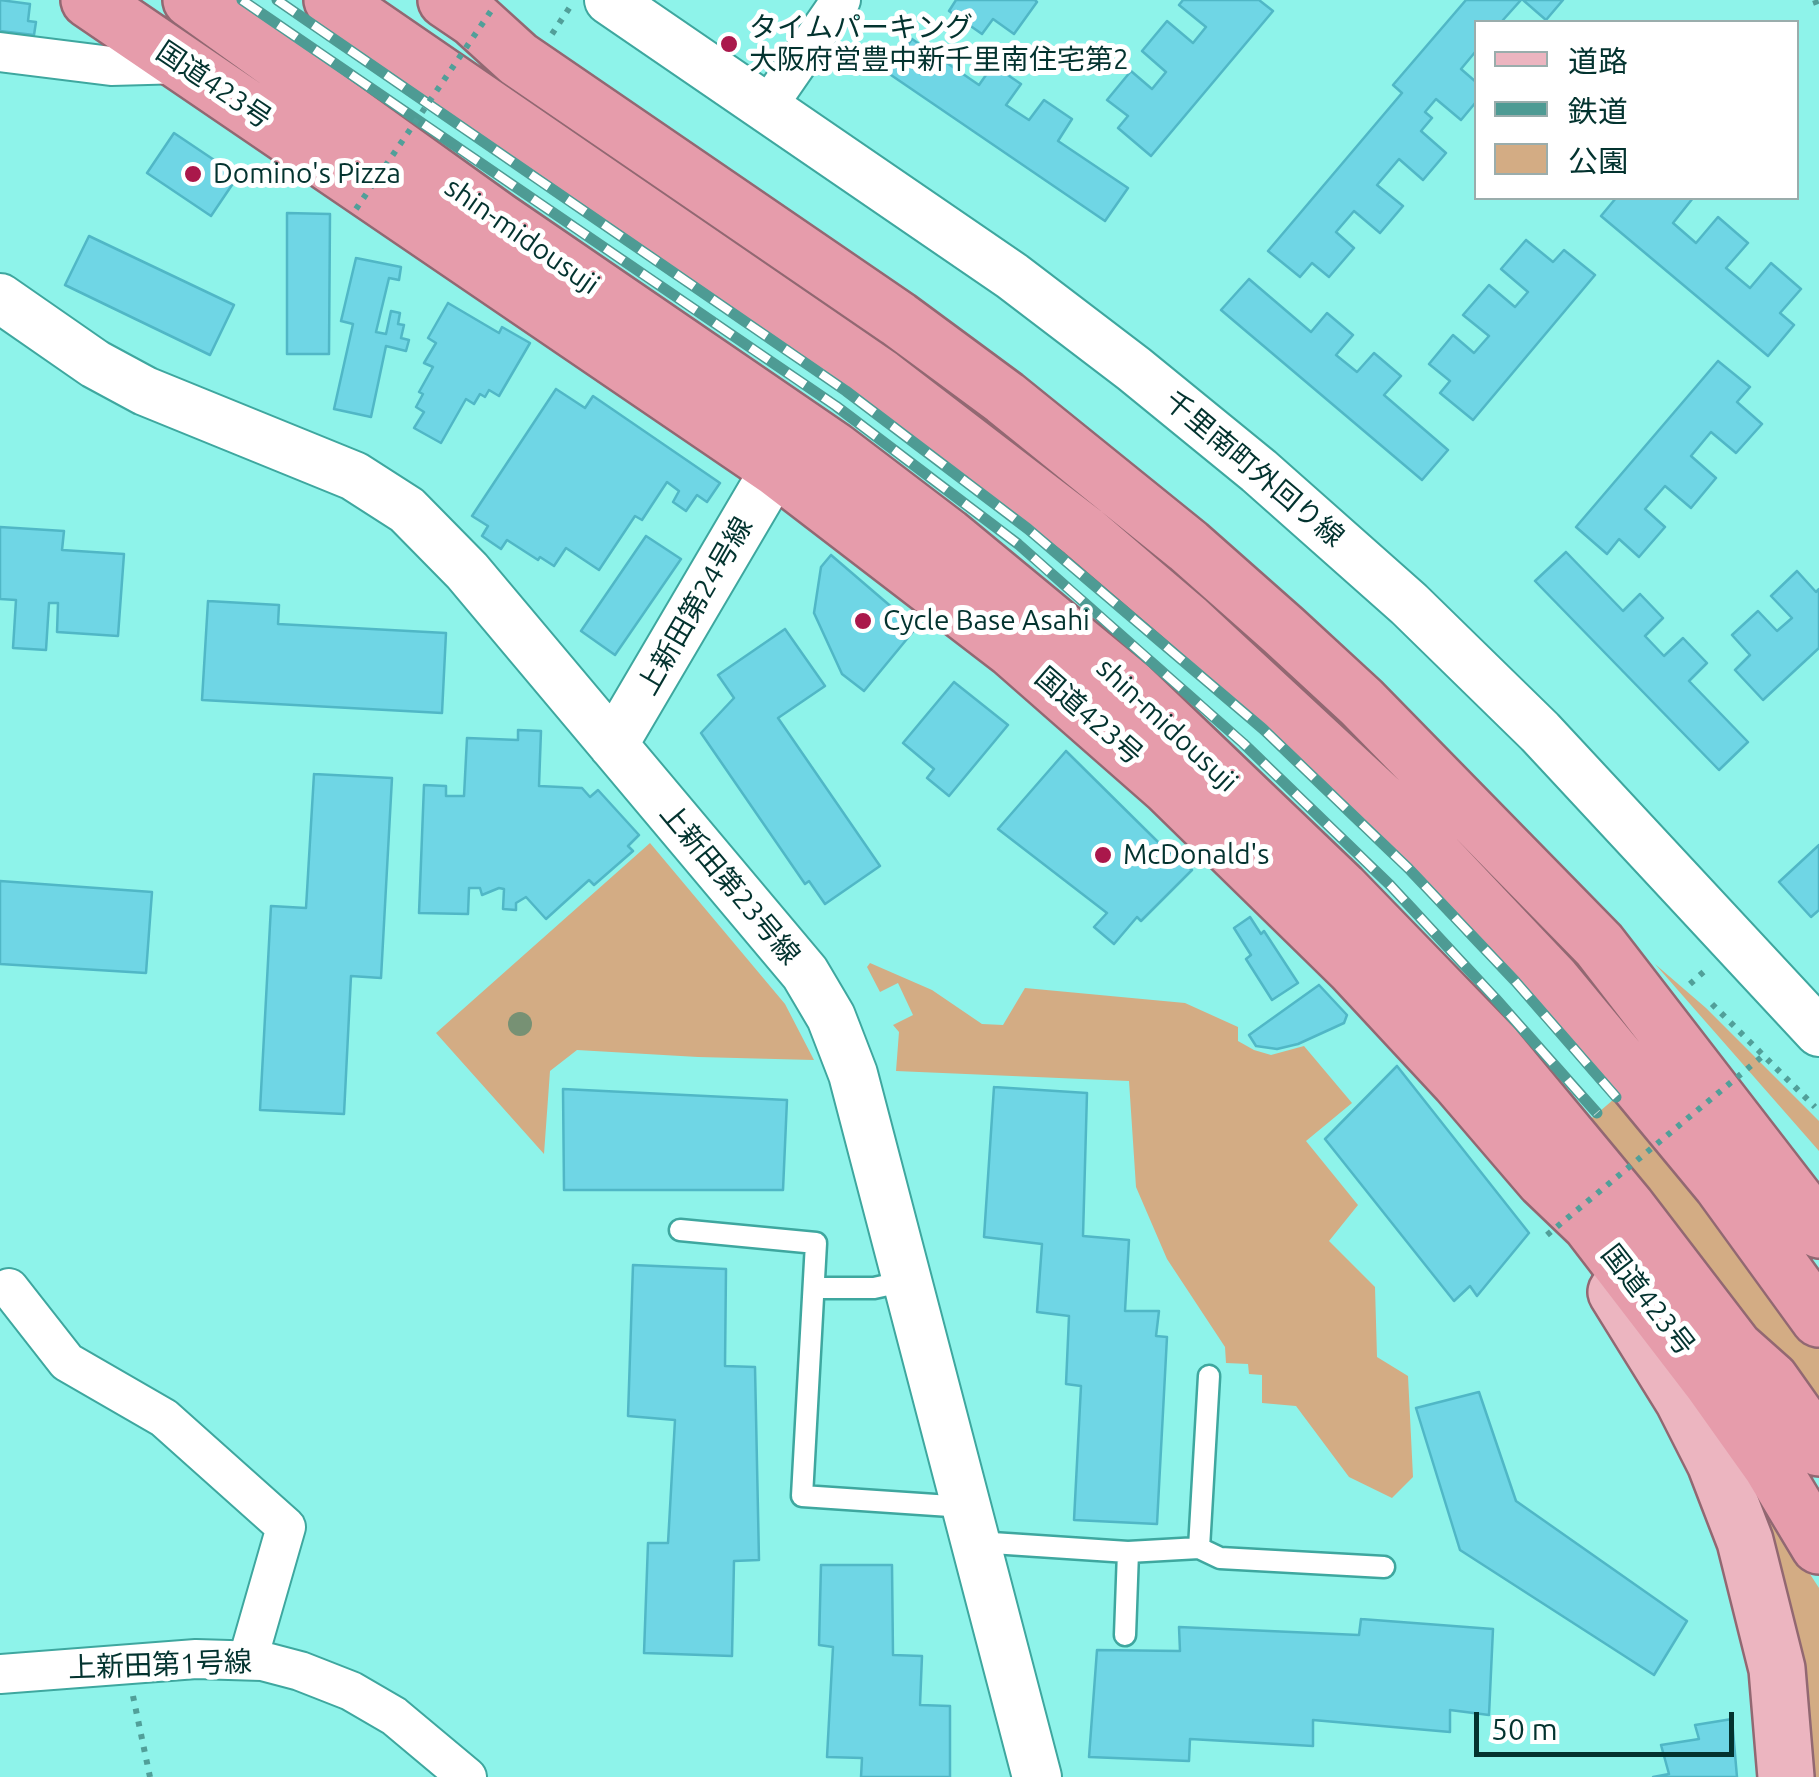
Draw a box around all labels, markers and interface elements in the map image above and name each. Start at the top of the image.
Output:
place label: タイムパーキング 大阪府営豊中新千里南住宅第2 [749,11,1129,77]
legend [1474,20,1799,200]
marker: タイムパーキング 大阪府営豊中新千里南住宅第2 [718,33,740,55]
street label: 国道423号 [150,34,278,136]
text: 道路 [1568,44,1628,78]
text: 鉄道 [1568,94,1628,128]
text: 公園 [1568,144,1628,178]
place label: Domino's Pizza [213,157,401,191]
marker: Domino's Pizza [182,163,204,185]
street label: shin-midousuji [438,170,606,302]
street label: 千里南町外回り線 [1157,384,1351,554]
street label: 上新田第24号線 [631,511,759,701]
place label: Cycle Base Asahi [883,604,1090,638]
marker: Cycle Base Asahi [852,610,874,632]
street label: shin-midousuji [1090,651,1244,799]
street label: 国道423号 [1028,660,1150,772]
street label: 上新田第23号線 [653,797,807,971]
place label: McDonald's [1123,838,1269,872]
marker: McDonald's [1092,844,1114,866]
street label: 国道423号 [1594,1238,1702,1362]
street label: 上新田第1号線 [68,1645,252,1685]
scale bar [1479,1692,1739,1754]
text: 50 m [1491,1712,1558,1746]

